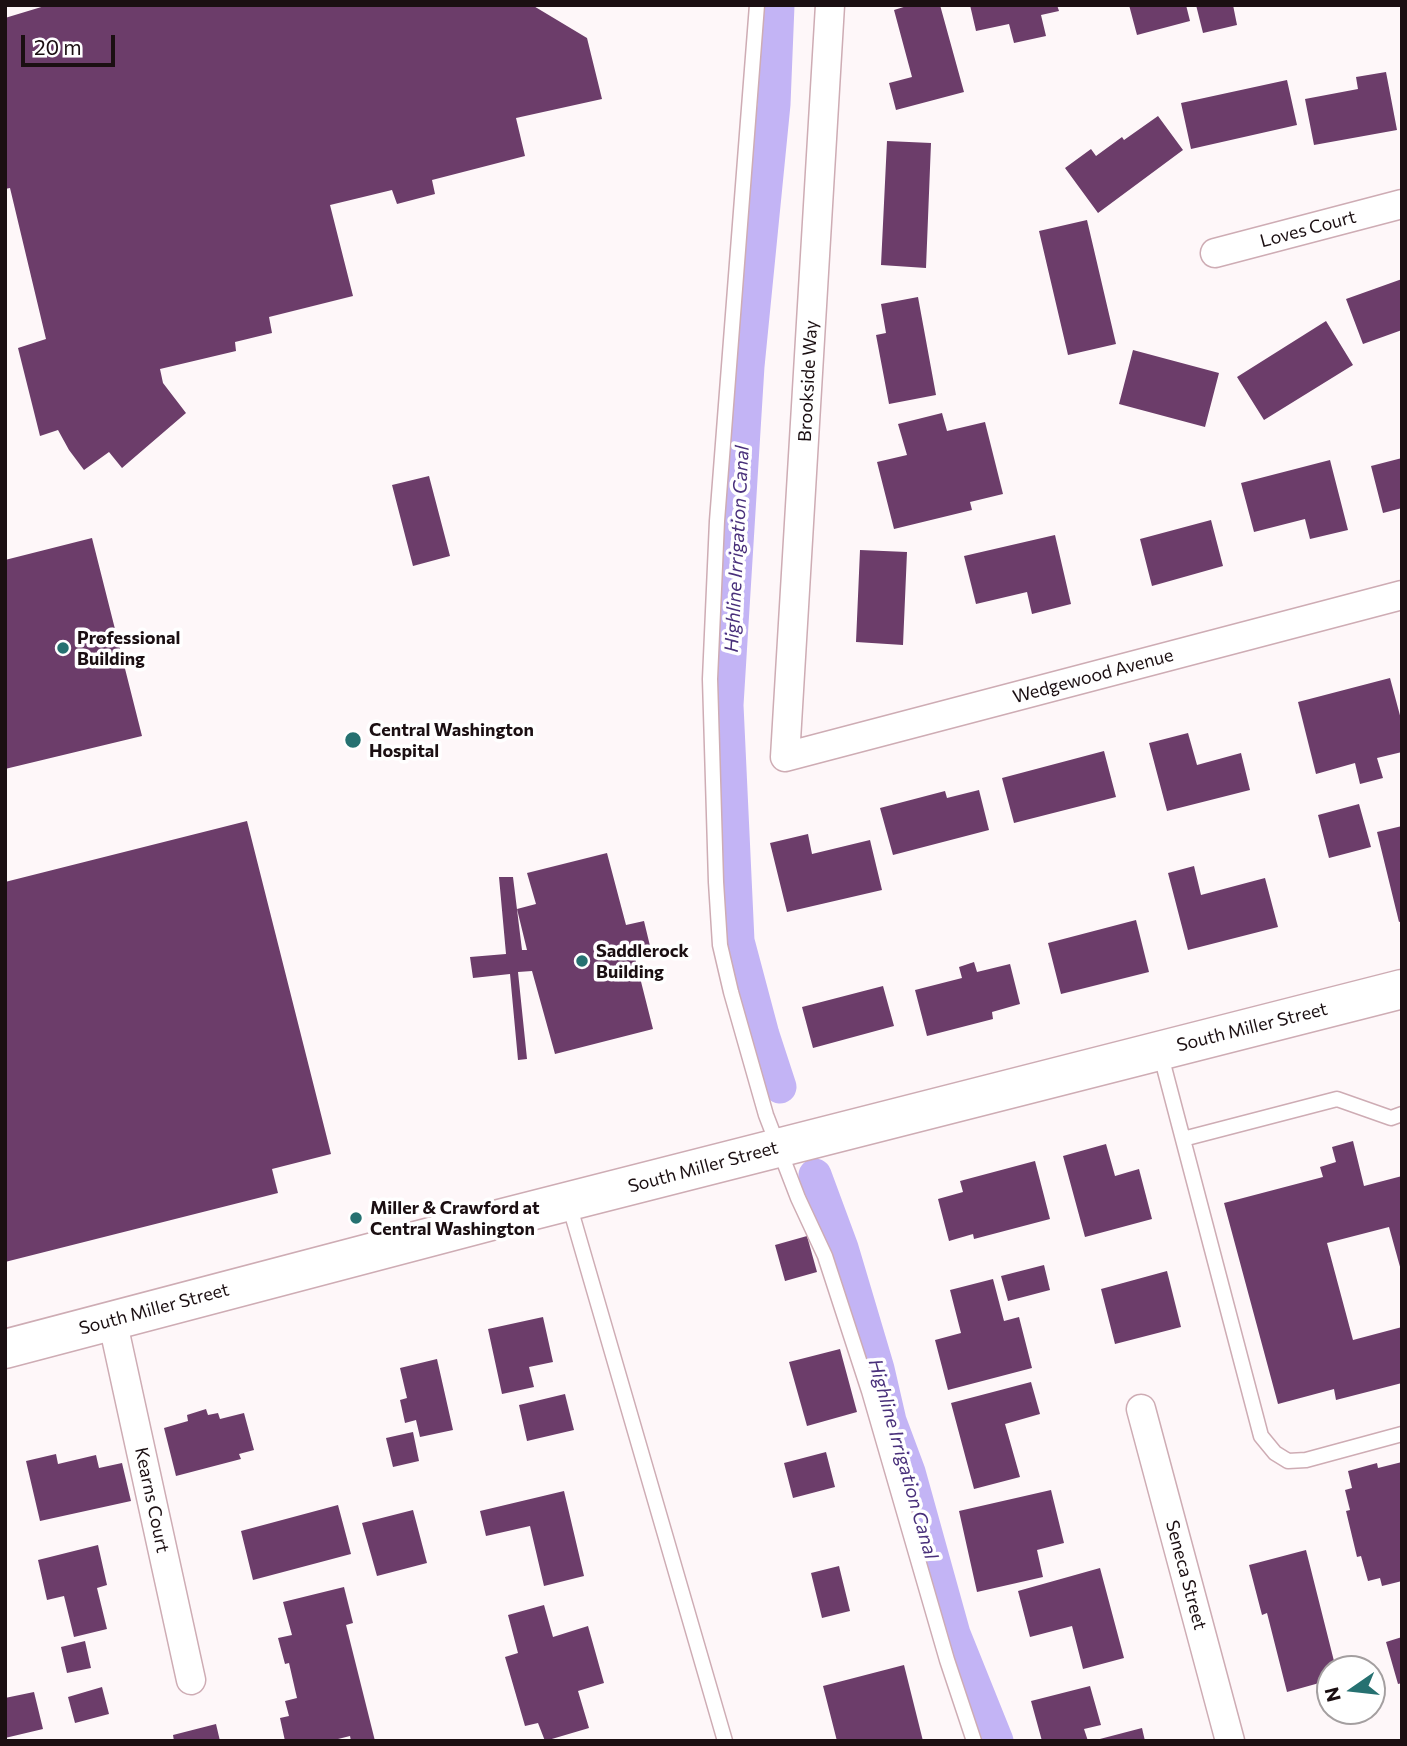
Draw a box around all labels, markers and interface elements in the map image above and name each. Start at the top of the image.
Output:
scale bar [24,21,119,65]
text: 20 m [34,34,82,59]
street label: Loves Court [1258,206,1358,252]
street label: Brookside Way [794,320,822,442]
water label: Highline Irrigation Canal [720,445,754,653]
place label: Professional Building [77,627,180,670]
marker: Professional Building [55,640,71,656]
street label: Wedgewood Avenue [1010,644,1176,708]
place label: Central Washington Hospital [369,719,534,762]
marker: Central Washington Hospital [343,730,363,750]
place label: Saddlerock Building [596,940,689,982]
marker: Saddlerock Building [574,953,590,969]
street label: South Miller Street [1174,998,1330,1056]
street label: South Miller Street [626,1137,780,1197]
place label: Miller & Crawford at Central Washington [370,1197,539,1240]
marker: Miller & Crawford at Central Washington [348,1210,364,1226]
street label: South Miller Street [77,1279,231,1339]
water label: Highline Irrigation Canal [863,1356,943,1562]
street label: Kearns Court [130,1445,174,1555]
street label: Seneca Street [1161,1518,1211,1632]
north arrow [1316,1655,1386,1725]
text: N [1319,1685,1345,1704]

